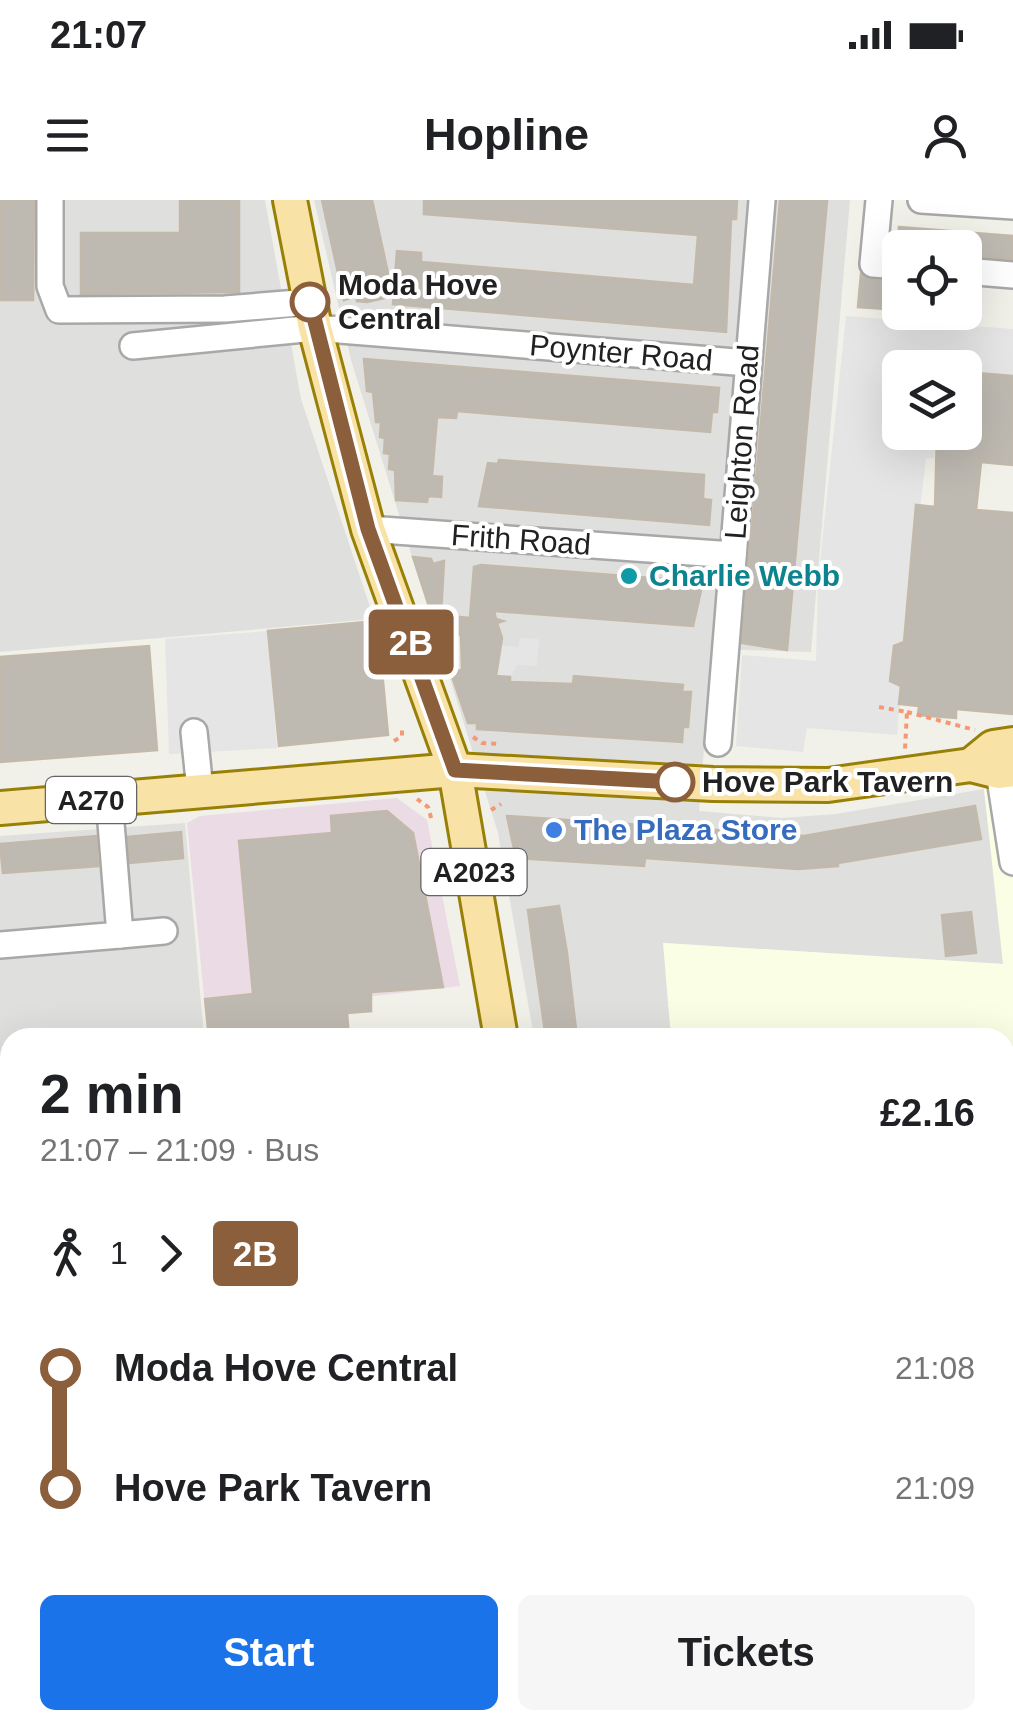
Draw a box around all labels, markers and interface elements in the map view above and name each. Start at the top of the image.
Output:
text: 21:07 [50,14,147,56]
icon: menu [40,108,95,163]
icon: person [918,108,973,163]
text: Hopline [424,109,589,160]
map controls [882,230,982,450]
button: locate [882,230,982,330]
place label: Moda Hove Central [338,268,498,335]
marker: Moda Hove Central [291,283,329,321]
street label: Poynter Road [528,328,714,377]
street label: Leighton Road [718,343,765,540]
button: layers [882,350,982,450]
street label: Frith Road [450,518,592,561]
place label: Charlie Webb [649,559,840,592]
marker: Charlie Webb [618,565,640,587]
line badge: 2B [366,610,456,674]
text: 2B [389,623,433,662]
marker: Hove Park Tavern [656,763,694,801]
place label: Hove Park Tavern [702,765,953,798]
road number: A270 [46,777,136,823]
place label: The Plaza Store [574,813,797,846]
marker: The Plaza Store [543,819,565,841]
road number: A2023 [422,849,526,895]
text: 2 min [40,1063,184,1125]
text: £2.16 [880,1092,975,1134]
text: 21:07 – 21:09 · Bus [40,1132,319,1168]
icon: walk [40,1226,95,1281]
icon: forward [143,1226,198,1281]
text: 2B [233,1234,278,1273]
text: 1 [110,1235,128,1271]
text: Moda Hove Central [114,1347,458,1389]
text: 21:08 [895,1350,975,1386]
text: Hove Park Tavern [114,1467,432,1509]
text: 21:09 [895,1470,975,1506]
button: Start [40,1595,498,1710]
button: Tickets [518,1595,975,1710]

